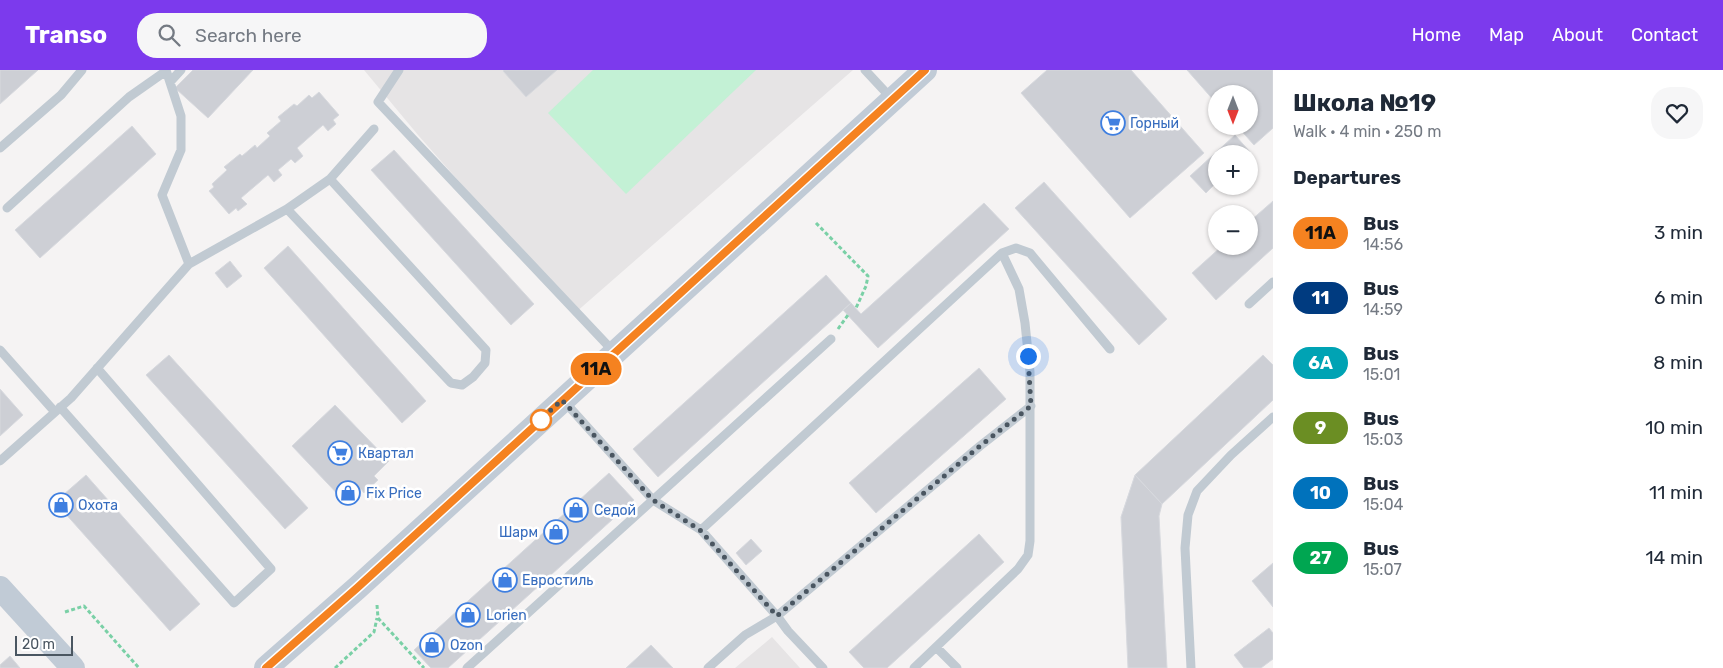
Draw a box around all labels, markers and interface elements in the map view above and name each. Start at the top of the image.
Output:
search box [137,13,487,58]
text: Transo [25,21,107,49]
icon: search [155,21,183,49]
text: Search here [195,24,302,47]
text: Home [1412,24,1461,46]
text: Map [1489,24,1524,46]
text: About [1552,24,1603,46]
text: Contact [1631,24,1698,46]
north arrow [1208,85,1258,135]
map controls [1208,85,1258,255]
button: heart [1651,87,1703,139]
text: Школа №19 [1293,89,1436,117]
supermarket icon: Горный [1100,110,1126,136]
place label: Горный [1130,115,1179,132]
text: Walk · 4 min · 250 m [1293,122,1441,141]
button: + [1208,145,1258,195]
text: Departures [1293,166,1401,189]
button: − [1208,205,1258,255]
text: Bus [1363,212,1399,235]
text: 3 min [1654,221,1703,244]
text: 11А [1305,222,1336,244]
text: 14:56 [1363,235,1403,254]
text: Bus [1363,277,1399,300]
text: 6 min [1654,286,1703,309]
text: 11 [1312,287,1329,309]
text: 14:59 [1363,300,1403,319]
text: Bus [1363,342,1399,365]
your location [1016,344,1041,369]
text: 8 min [1653,351,1703,374]
text: 6А [1308,352,1333,374]
line badge: 11А [567,353,625,385]
text: 11А [581,358,611,380]
text: 15:01 [1363,365,1400,384]
text: Bus [1363,407,1399,430]
unlabelled marker [530,409,552,431]
text: 10 min [1645,416,1703,439]
text: 9 [1315,417,1326,439]
text: 15:03 [1363,430,1403,449]
supermarket icon: Квартал [327,440,353,466]
place label: Квартал [358,445,414,462]
text: Bus [1363,472,1399,495]
shop icon: Fix Price [335,480,361,506]
text: 11 min [1649,481,1703,504]
text: 10 [1310,482,1331,504]
place label: Fix Price [366,485,422,502]
shop icon: Охота [48,492,74,518]
text: 15:04 [1363,495,1404,514]
place label: Охота [78,497,118,514]
shop icon: Седой [563,497,589,523]
place label: Седой [594,502,636,519]
shop icon: Шарм [543,519,569,545]
place label: Шарм [499,524,538,541]
text: Bus [1363,537,1399,560]
text: 14 min [1645,546,1703,569]
text: 27 [1309,547,1332,569]
text: 15:07 [1363,560,1402,579]
shop icon: Евростиль [492,567,518,593]
place label: Евростиль [522,572,593,589]
shop icon: Lorien [455,602,481,628]
place label: Lorien [486,607,527,624]
shop icon: Ozon [419,632,445,658]
scale bar [15,633,72,656]
text: 20 m [22,636,55,653]
place label: Ozon [450,637,483,654]

